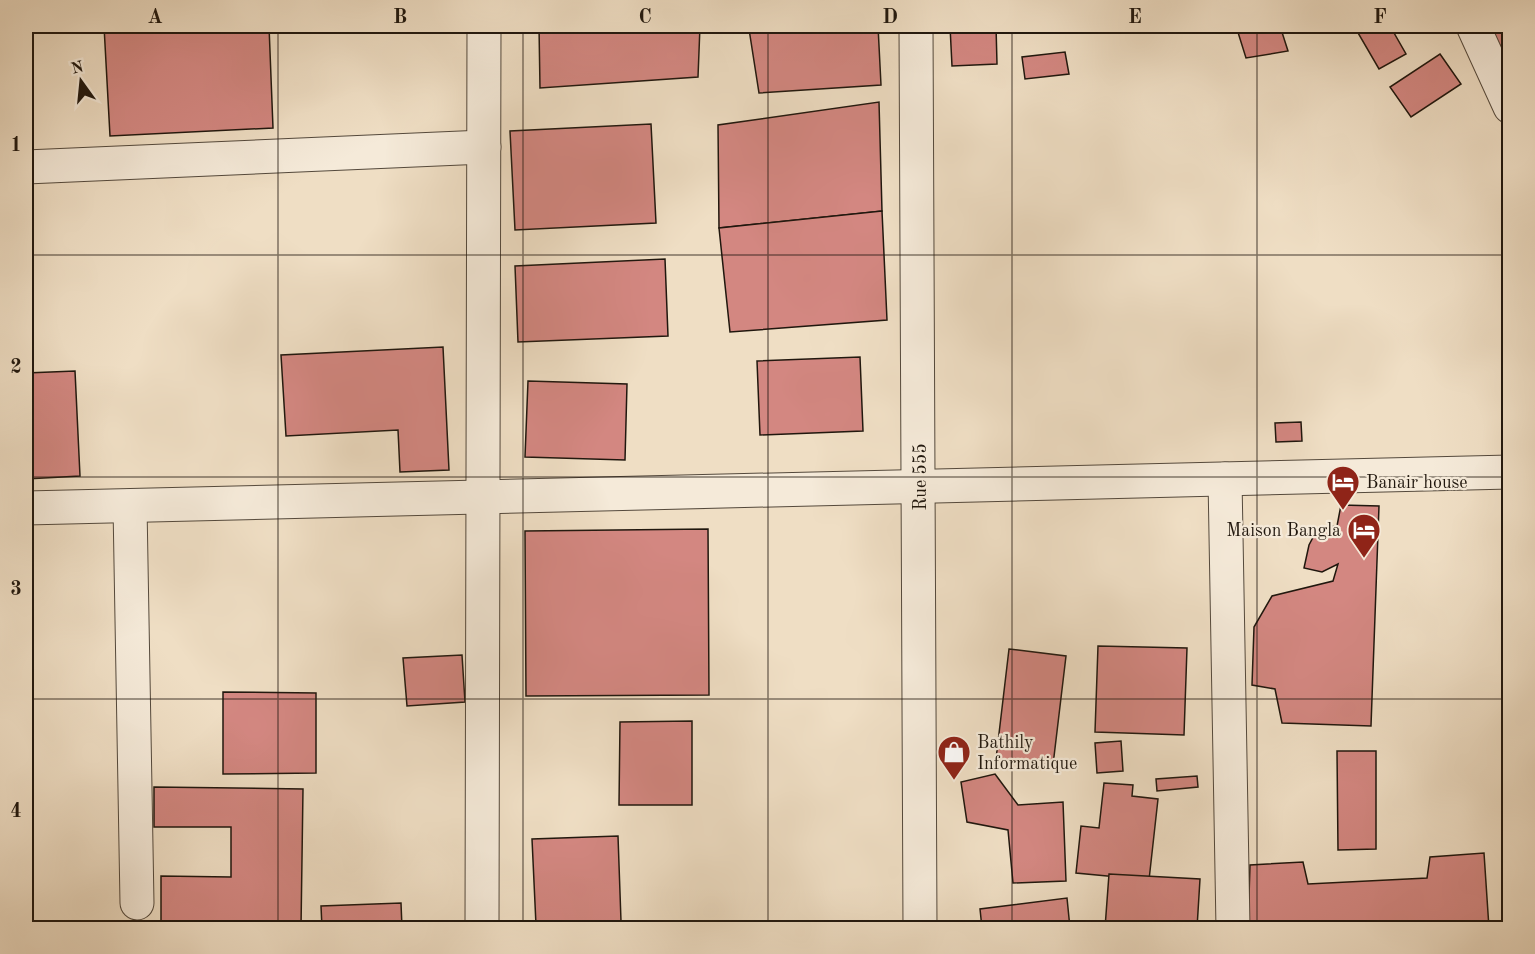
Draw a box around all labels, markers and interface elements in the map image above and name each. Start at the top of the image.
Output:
text: A [147,8,163,28]
text: B [393,8,407,28]
text: C [638,8,652,28]
text: D [882,8,898,28]
text: E [1128,8,1142,28]
text: F [1373,8,1387,28]
north arrow [51,51,111,111]
text: N [70,59,86,78]
text: 1 [10,136,22,156]
text: 2 [10,358,22,378]
street label: Rue 555 [912,443,930,511]
hotel icon: Banair house [1325,464,1361,511]
place label: Banair house [1366,474,1468,492]
hotel icon: Maison Bangla [1346,512,1382,559]
place label: Maison Bangla [1226,522,1341,540]
text: 3 [10,580,22,600]
shop icon: Bathily Informatique [936,734,972,781]
place label: Bathily Informatique [977,734,1077,773]
text: 4 [10,802,22,822]

